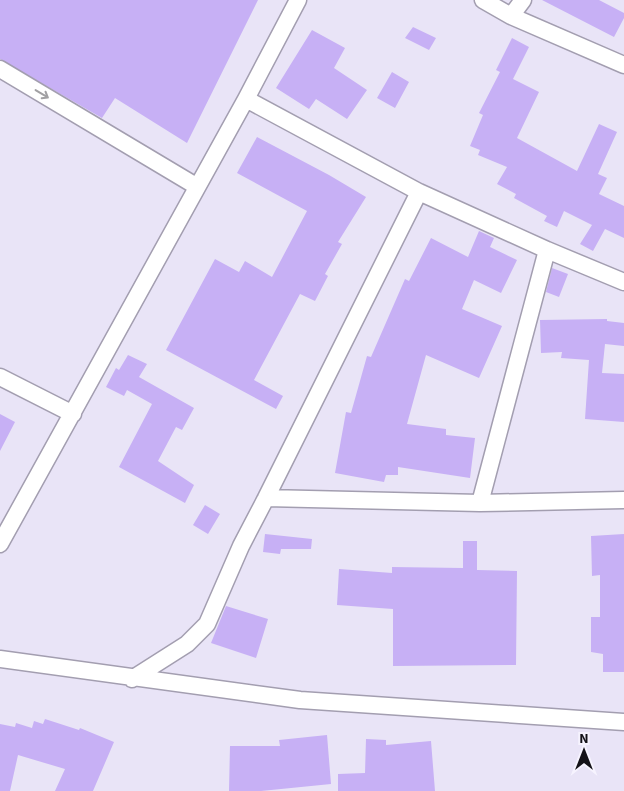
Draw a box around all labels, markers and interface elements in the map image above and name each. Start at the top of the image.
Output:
one-way arrow [34,90,48,100]
north arrow [559,726,609,776]
text: N [579,729,589,749]

